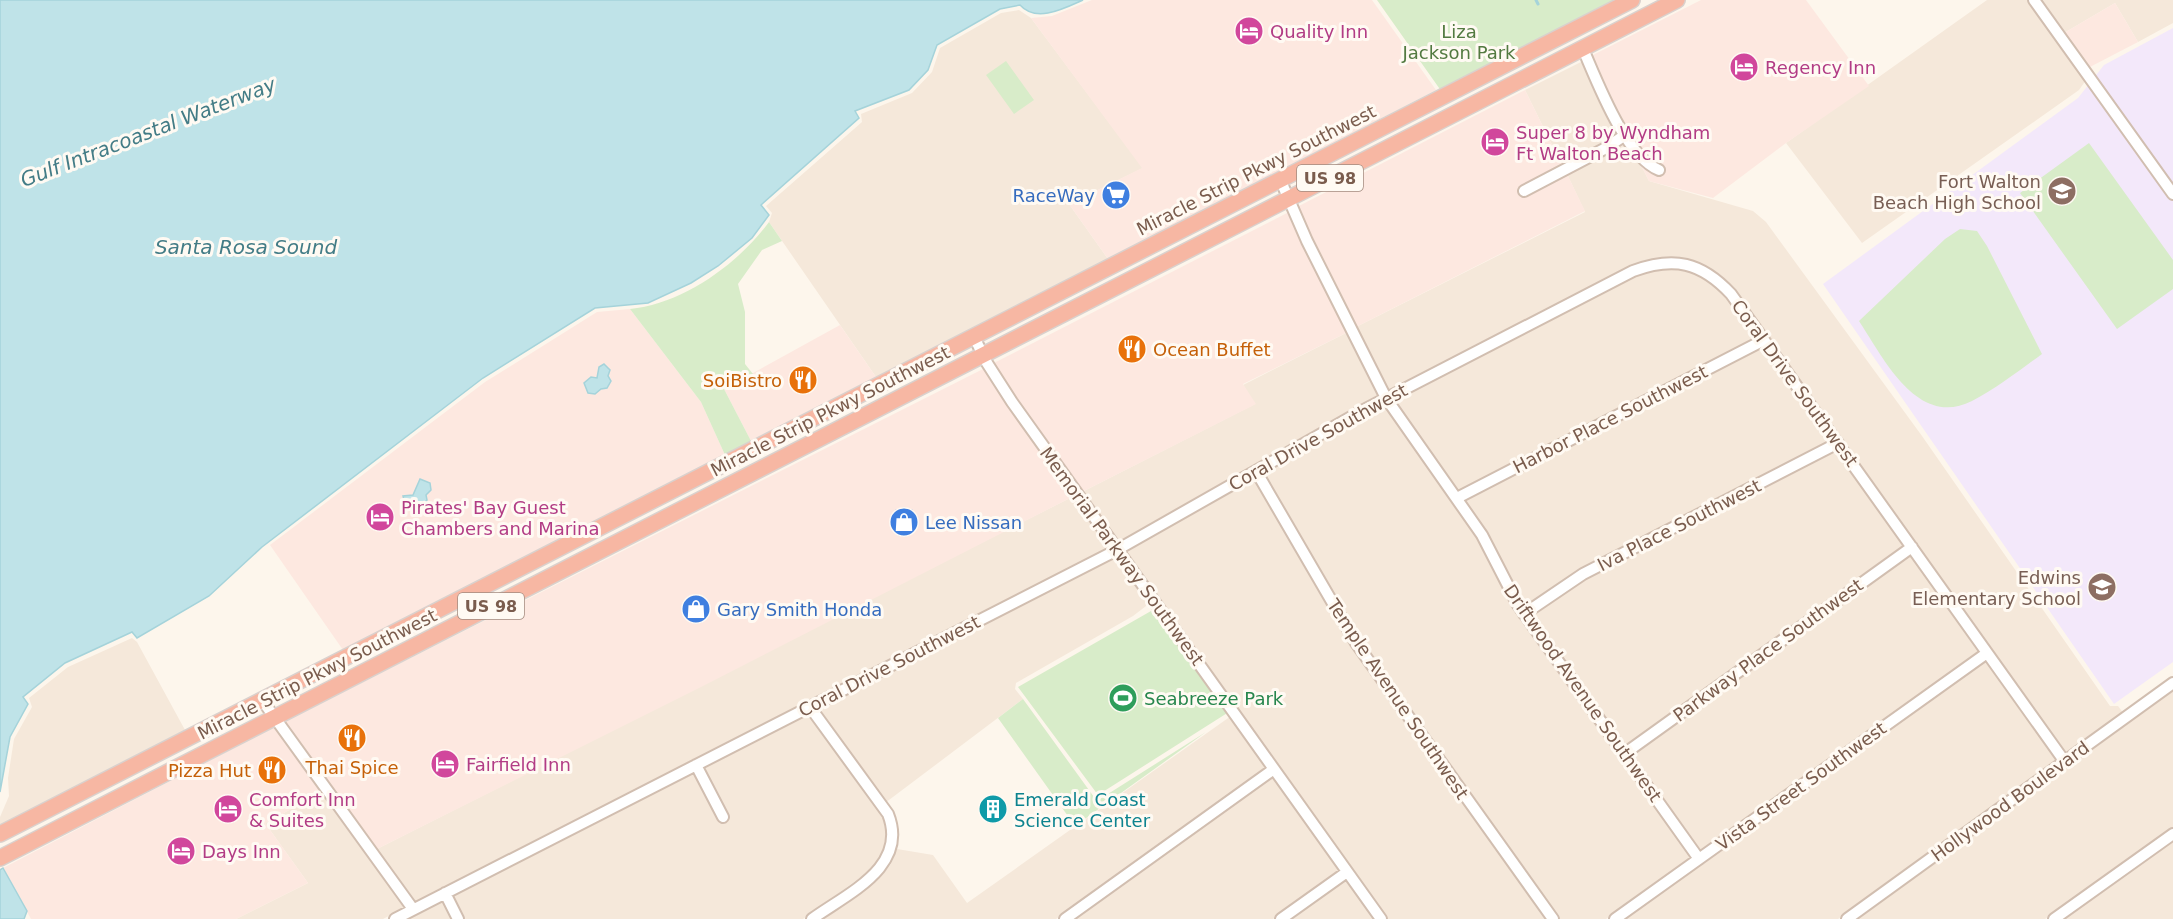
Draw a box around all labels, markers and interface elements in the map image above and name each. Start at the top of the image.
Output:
hotel icon: Quality Inn [1233,15,1265,47]
place label: Quality Inn [1270,21,1368,42]
park label: Liza Jackson Park [1401,21,1516,63]
hotel icon: Regency Inn [1728,51,1760,83]
place label: Regency Inn [1765,57,1876,78]
water label: Gulf Intracoastal Waterway [17,72,280,192]
street label: Miracle Strip Pkwy Southwest [1133,100,1379,240]
place label: Super 8 by Wyndham Ft Walton Beach [1516,122,1710,164]
hotel icon: Super 8 by Wyndham Ft Walton Beach [1479,126,1511,158]
road number: US 98 [1297,165,1363,191]
place label: Fort Walton Beach High School [1873,171,2041,213]
school or university icon: Fort Walton Beach High School [2046,175,2078,207]
supermarket icon: RaceWay [1100,179,1132,211]
place label: RaceWay [1013,185,1095,206]
water label: Santa Rosa Sound [155,235,337,259]
street label: Coral Drive Southwest [1727,296,1863,470]
restaurant icon: Ocean Buffet [1116,333,1148,365]
place label: Ocean Buffet [1153,339,1271,360]
street label: Miracle Strip Pkwy Southwest [707,341,953,481]
street label: Harbor Place Southwest [1509,361,1711,477]
restaurant icon: SoiBistro [787,364,819,396]
place label: SoiBistro [703,370,782,391]
street label: Coral Drive Southwest [1225,379,1411,495]
street label: Memorial Parkway Southwest [1036,443,1208,669]
street label: Iva Place Southwest [1594,475,1764,575]
place label: Pirates' Bay Guest Chambers and Marina [401,497,600,539]
hotel icon: Pirates' Bay Guest Chambers and Marina [364,501,396,533]
shop icon: Lee Nissan [888,506,920,538]
place label: Lee Nissan [925,512,1022,533]
place label: Edwins Elementary School [1912,567,2081,609]
school or university icon: Edwins Elementary School [2086,571,2118,603]
street label: Parkway Place Southwest [1669,574,1867,726]
street label: Driftwood Avenue Southwest [1500,580,1666,806]
road number: US 98 [458,593,524,619]
shop icon: Gary Smith Honda [680,593,712,625]
street label: Temple Avenue Southwest [1322,594,1473,803]
place label: Gary Smith Honda [717,599,882,620]
street label: Miracle Strip Pkwy Southwest [194,604,440,744]
street label: Coral Drive Southwest [795,611,983,721]
sports icon: Seabreeze Park [1107,682,1139,714]
place label: Seabreeze Park [1144,688,1284,709]
street label: Vista Street Southwest [1712,717,1890,855]
restaurant icon: Thai Spice [336,722,368,754]
street label: Hollywood Boulevard [1927,737,2093,865]
hotel icon: Fairfield Inn [429,748,461,780]
restaurant icon: Pizza Hut [256,754,288,786]
place label: Fairfield Inn [466,754,571,775]
place label: Thai Spice [305,757,398,778]
place label: Pizza Hut [168,760,251,781]
place label: Comfort Inn & Suites [249,789,356,831]
place label: Emerald Coast Science Center [1014,789,1151,831]
hotel icon: Comfort Inn & Suites [212,793,244,825]
building icon: Emerald Coast Science Center [977,793,1009,825]
hotel icon: Days Inn [165,835,197,867]
place label: Days Inn [202,841,281,862]

